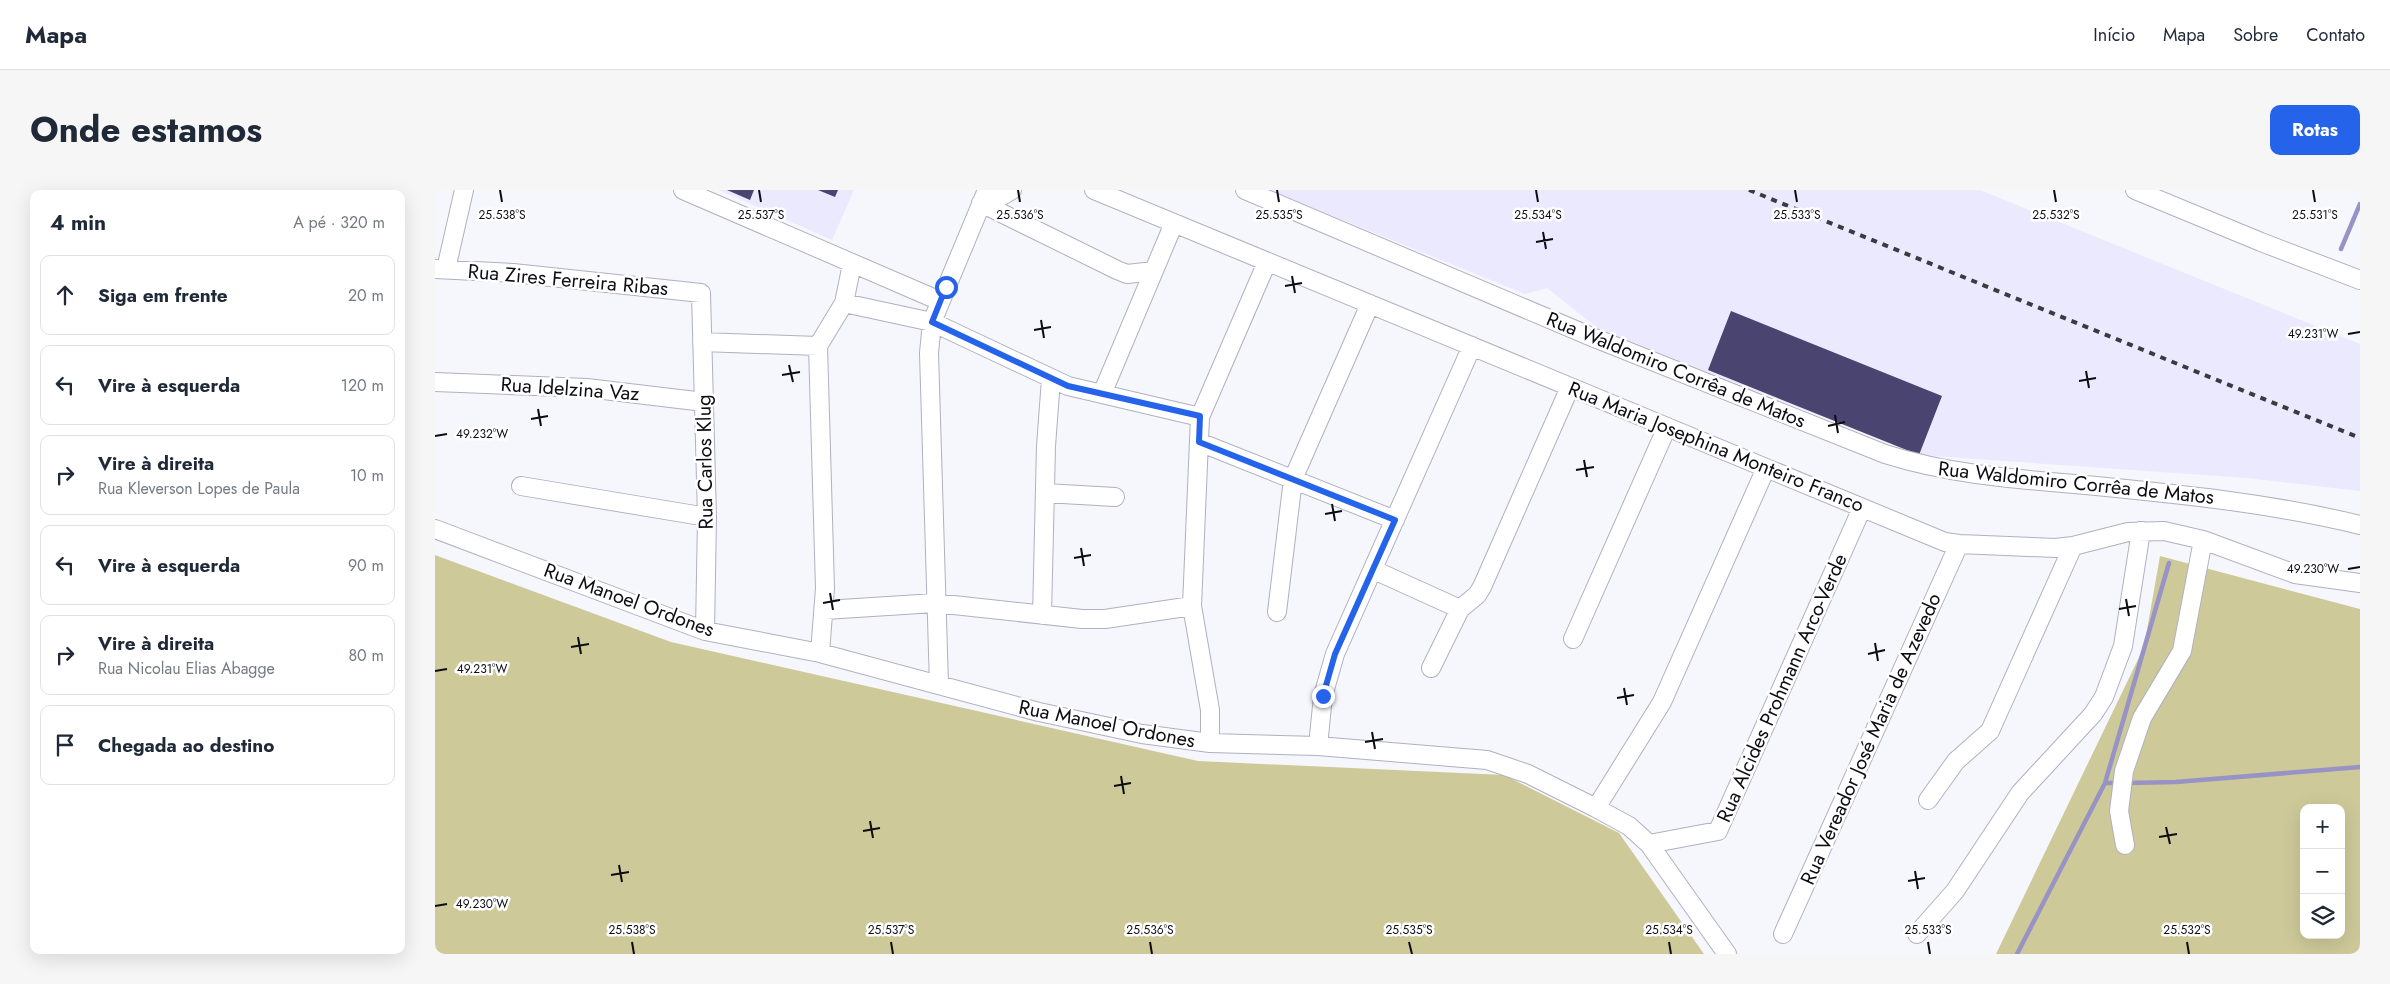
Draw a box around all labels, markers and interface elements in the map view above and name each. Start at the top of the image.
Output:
text: Mapa [25,17,87,52]
text: Início [2093,22,2135,48]
text: Mapa [2163,22,2205,48]
text: Sobre [2233,22,2278,48]
text: Contato [2306,22,2365,48]
text: Onde estamos [30,105,262,155]
button: Rotas [2270,105,2360,155]
text: 25.538°S [479,206,526,224]
text: 25.537°S [738,206,785,224]
text: 25.536°S [996,206,1044,224]
text: 25.535°S [1255,206,1303,224]
text: 25.534°S [1514,206,1562,224]
text: 25.533°S [1774,206,1821,224]
text: 25.532°S [2032,206,2080,224]
text: 25.531°S [2292,206,2338,224]
text: 4 min [50,208,106,238]
text: A pé · 320 m [293,211,385,234]
street label: Rua Zires Ferreira Ribas [467,257,669,303]
route start [935,276,958,299]
icon: ahead [51,281,79,309]
text: Siga em frente [98,282,228,309]
text: 20 m [348,284,384,307]
street label: Rua Waldomiro Corrêa de Matos [1542,305,1810,435]
text: 49.231°W [2288,325,2338,343]
street label: Rua Idelzina Vaz [500,370,640,408]
icon: left [51,371,79,399]
text: Vire à esquerda [98,372,240,399]
text: 120 m [341,374,384,397]
street label: Rua Maria Josephina Monteiro Franco [1564,374,1868,520]
street label: Rua Carlos Klug [689,394,721,530]
text: 49.232°W [456,425,508,443]
text: Vire à direita [98,450,214,477]
street label: Rua Waldomiro Corrêa de Matos [1937,454,2215,512]
icon: right [51,461,79,489]
text: 10 m [350,464,384,487]
text: Rua Kleverson Lopes de Paula [98,477,300,500]
street label: Rua Alcides Prohmann Arco-Verde [1710,549,1854,827]
icon: left [51,551,79,579]
text: Vire à esquerda [98,552,240,579]
text: 90 m [348,554,384,577]
street label: Rua Manoel Ordones [540,556,718,644]
text: 49.230°W [2287,560,2339,578]
street label: Rua Vereador José Maria de Azevedo [1793,589,1949,889]
text: Vire à direita [98,630,214,657]
icon: right [51,641,79,669]
text: 80 m [348,644,384,667]
text: Rua Nicolau Elias Abagge [98,657,275,680]
text: 49.231°W [457,660,507,678]
route end [1312,685,1335,708]
street label: Rua Manoel Ordones [1016,693,1198,755]
icon: arrive [51,731,79,759]
text: Chegada ao destino [98,732,274,759]
map controls [2300,804,2345,939]
button: + [2300,804,2345,849]
button: − [2300,849,2345,894]
button: layers [2300,894,2345,939]
text: 49.230°W [456,895,508,913]
text: 25.538°S [609,921,656,939]
text: 25.537°S [868,921,915,939]
text: 25.536°S [1126,921,1174,939]
text: 25.535°S [1385,921,1433,939]
text: 25.534°S [1645,921,1693,939]
text: 25.533°S [1905,921,1952,939]
text: 25.532°S [2163,921,2211,939]

